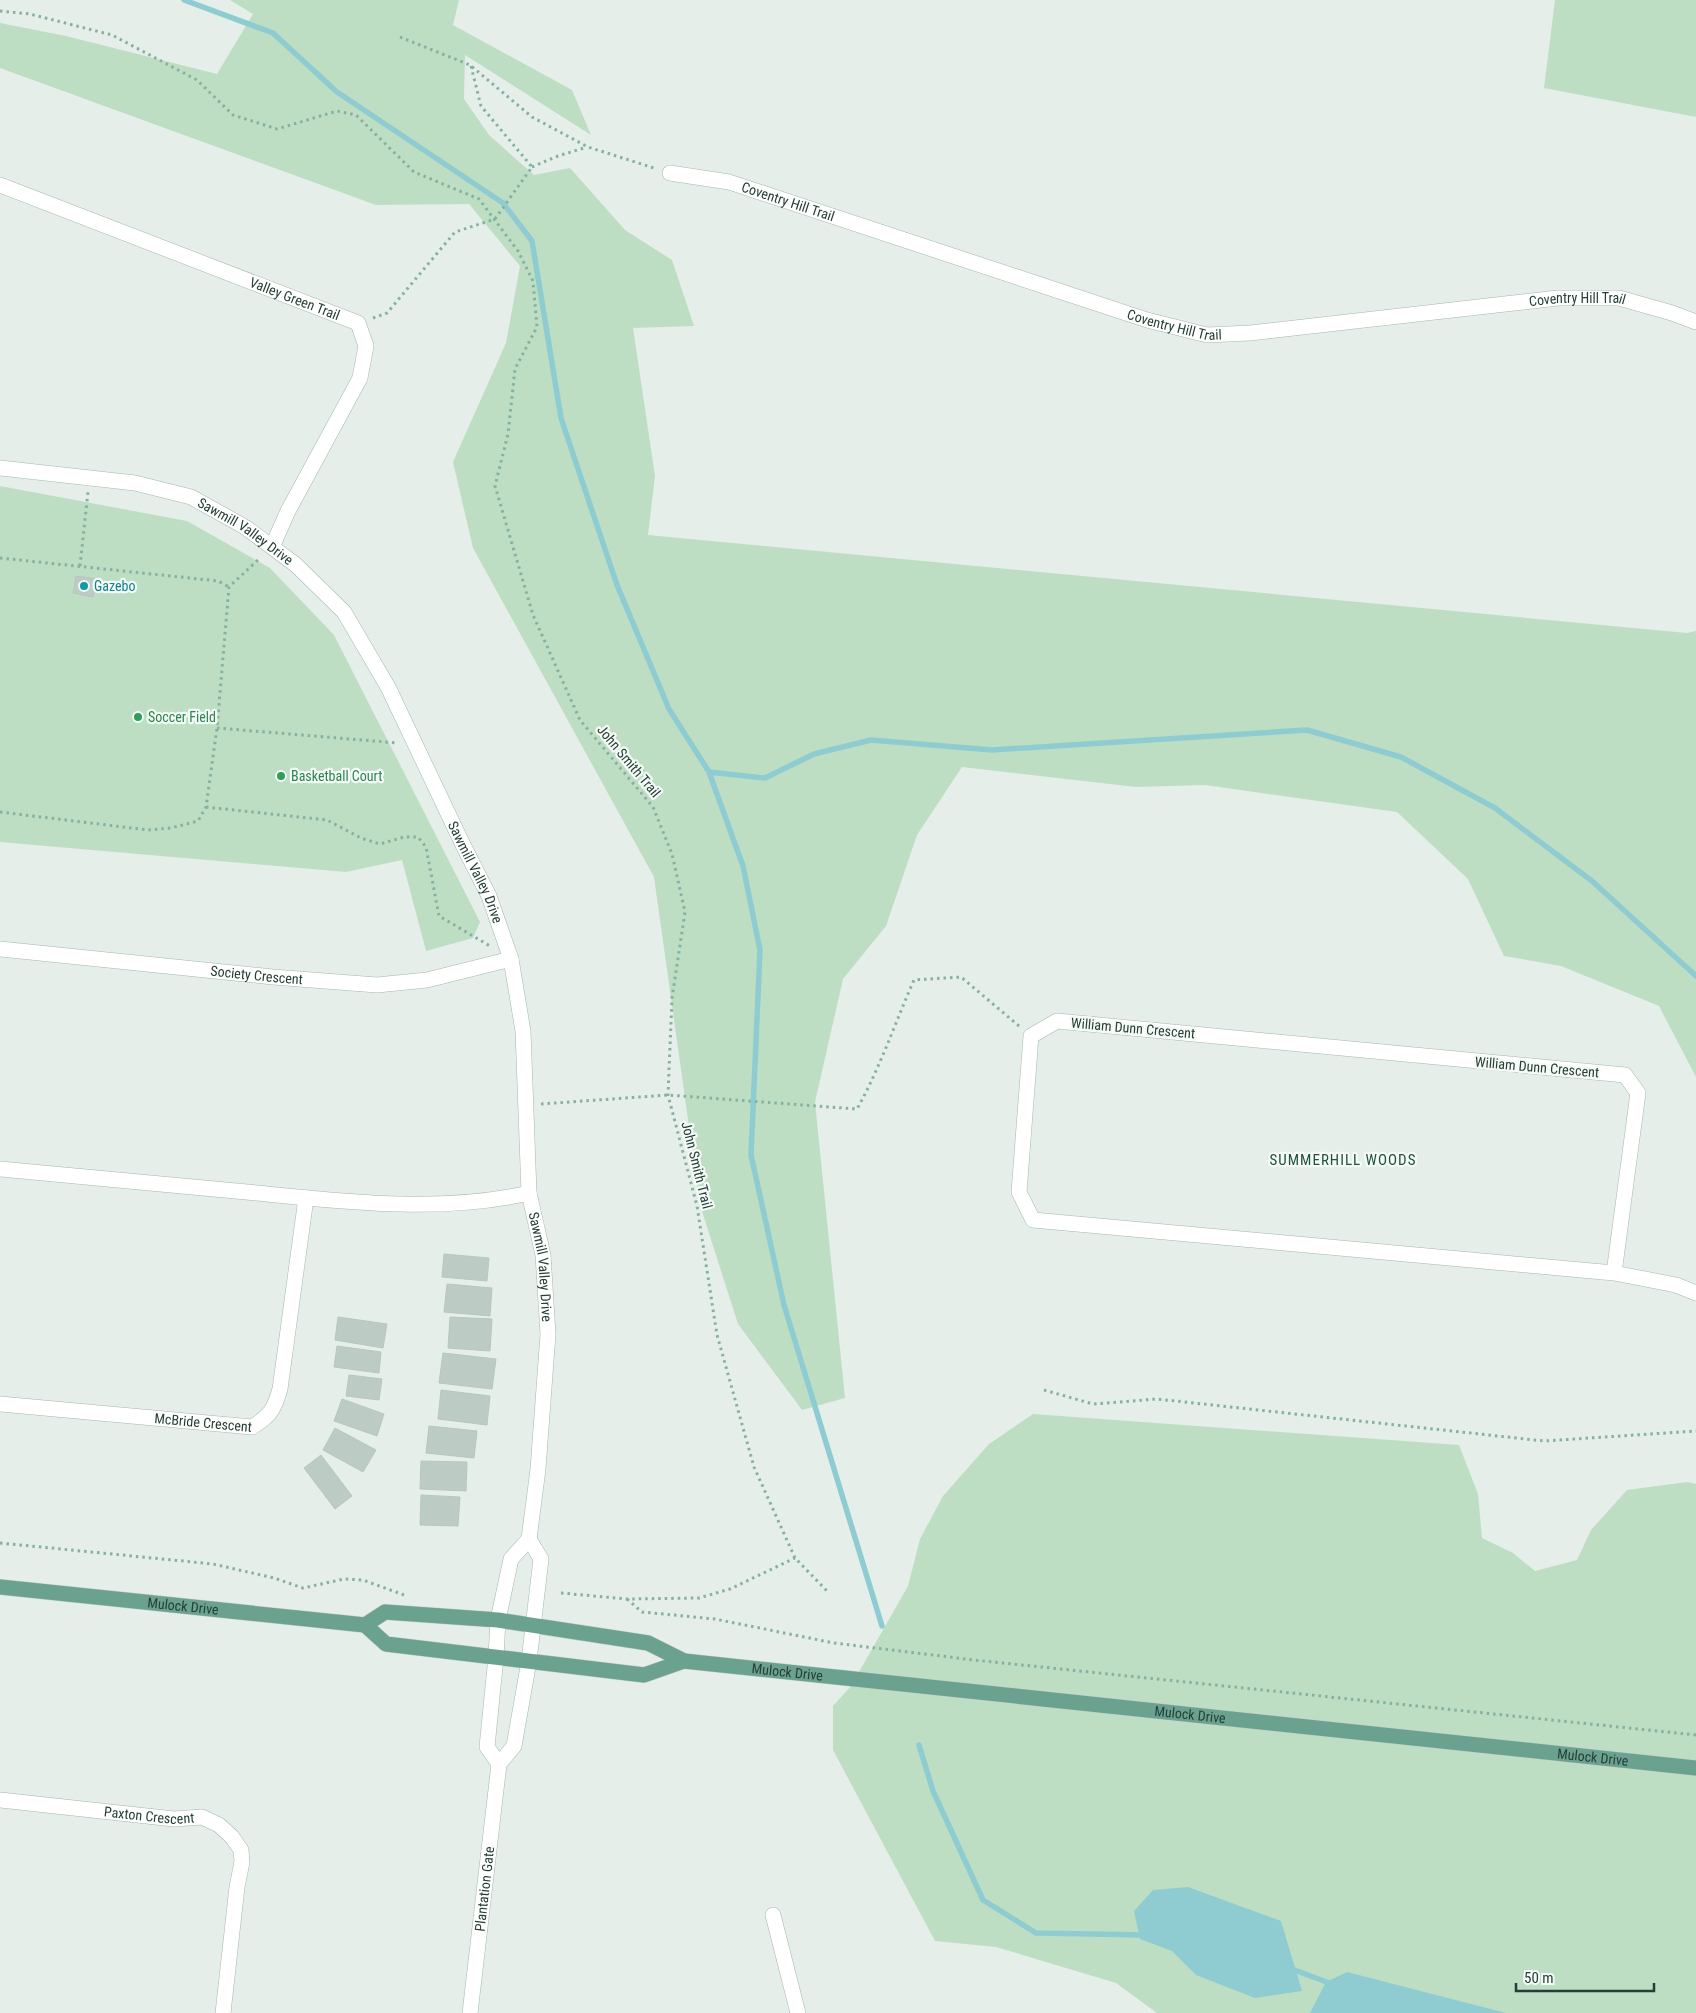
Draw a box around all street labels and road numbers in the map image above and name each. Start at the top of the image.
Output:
street label: Coventry Hill Trail [740,179,837,224]
street label: Valley Green Trail [247,274,342,323]
street label: Coventry Hill Trail [1528,290,1628,309]
street label: Coventry Hill Trail [1125,306,1222,343]
street label: Sawmill Valley Drive [195,494,297,568]
street label: John Smith Trail [594,722,664,800]
street label: Sawmill Valley Drive [445,819,506,926]
street label: Society Crescent [210,963,303,987]
street label: William Dunn Crescent [1070,1015,1196,1041]
street label: William Dunn Crescent [1474,1054,1600,1080]
street label: John Smith Trail [678,1120,716,1210]
street label: Sawmill Valley Drive [526,1210,555,1323]
street label: McBride Crescent [154,1410,253,1435]
street label: Mulock Drive [147,1594,220,1618]
street label: Mulock Drive [751,1660,824,1684]
street label: Mulock Drive [1154,1703,1227,1726]
street label: Mulock Drive [1556,1745,1630,1769]
street label: Paxton Crescent [103,1803,195,1827]
street label: Plantation Gate [472,1845,497,1932]

